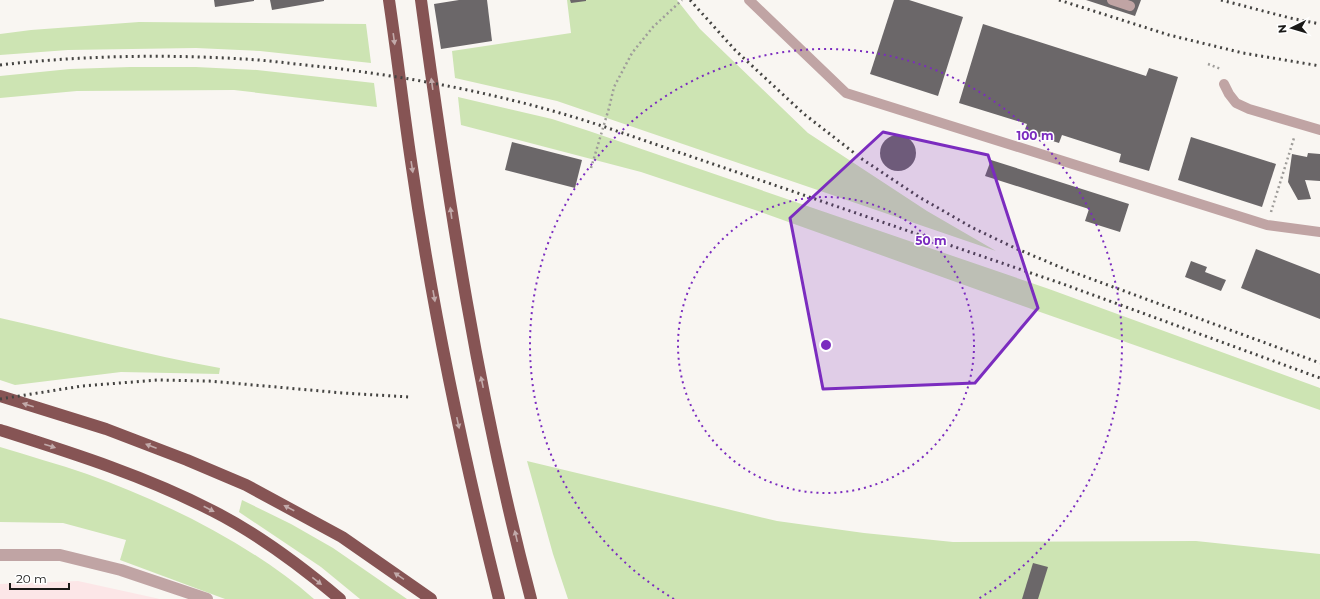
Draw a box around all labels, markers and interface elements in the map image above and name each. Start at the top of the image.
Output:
north arrow [1272,8,1312,48]
text: N [1275,24,1289,34]
one-way arrow [391,33,397,45]
one-way arrow [429,78,435,90]
text: 100 m [1017,128,1053,143]
one-way arrow [409,161,415,174]
one-way arrow [448,206,454,219]
text: 50 m [915,233,947,248]
one-way arrow [431,289,437,302]
centre of rings [819,338,833,352]
one-way arrow [478,376,484,388]
one-way arrow [21,402,33,408]
one-way arrow [456,417,462,429]
one-way arrow [144,442,156,448]
one-way arrow [45,443,57,449]
one-way arrow [283,505,294,512]
one-way arrow [203,506,215,512]
one-way arrow [513,530,519,542]
scale bar [10,565,69,591]
text: 20 m [16,571,47,586]
one-way arrow [394,572,404,580]
one-way arrow [312,577,323,585]

